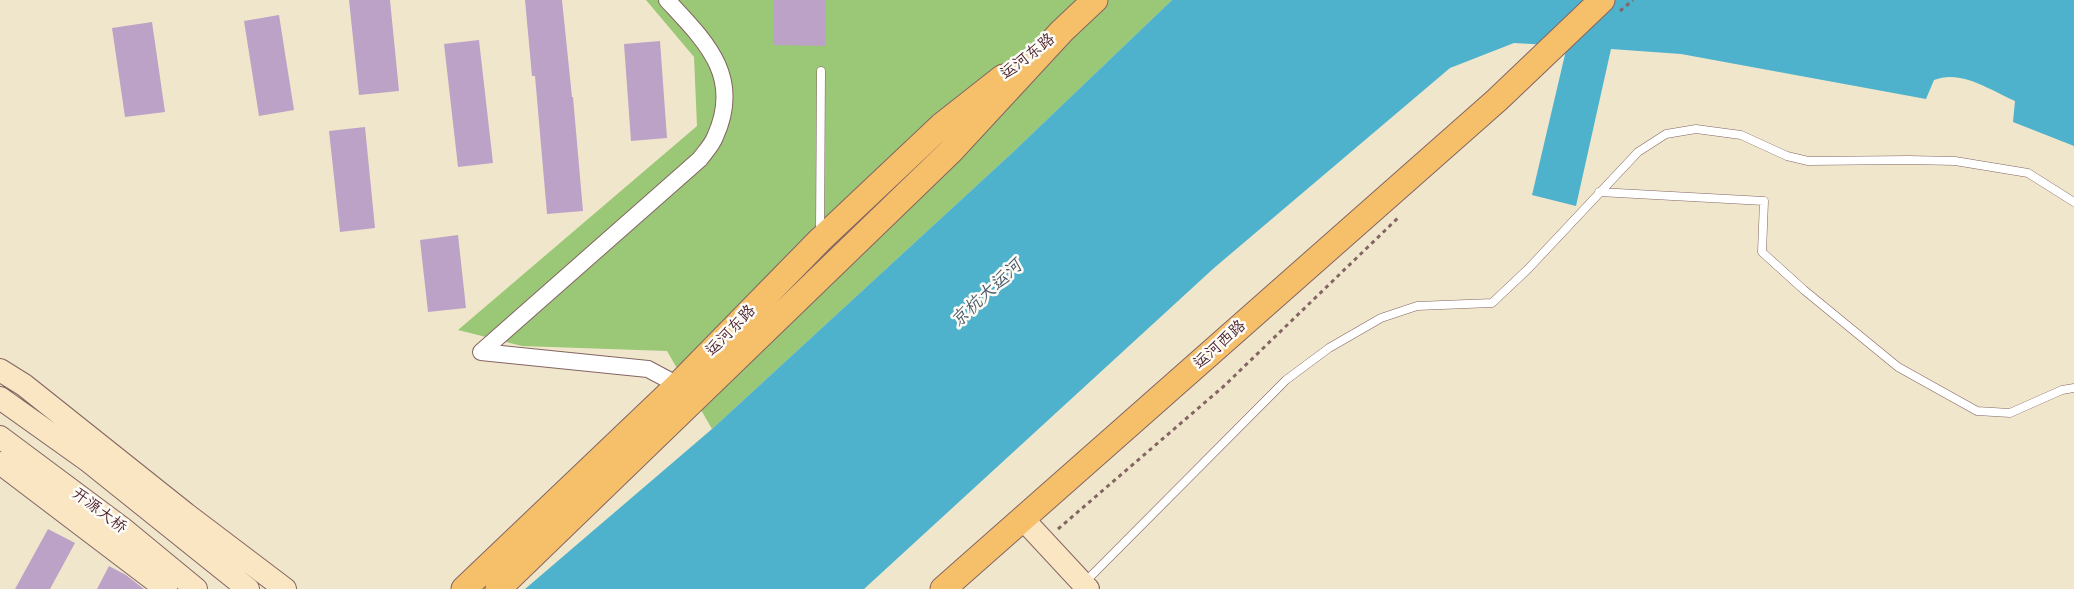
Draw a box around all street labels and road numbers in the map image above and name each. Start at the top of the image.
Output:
street label: 运河东路 [997,30,1059,84]
street label: 运河东路 [702,301,760,361]
street label: 运河西路 [1190,316,1250,374]
street label: 开源大桥 [68,484,130,538]

